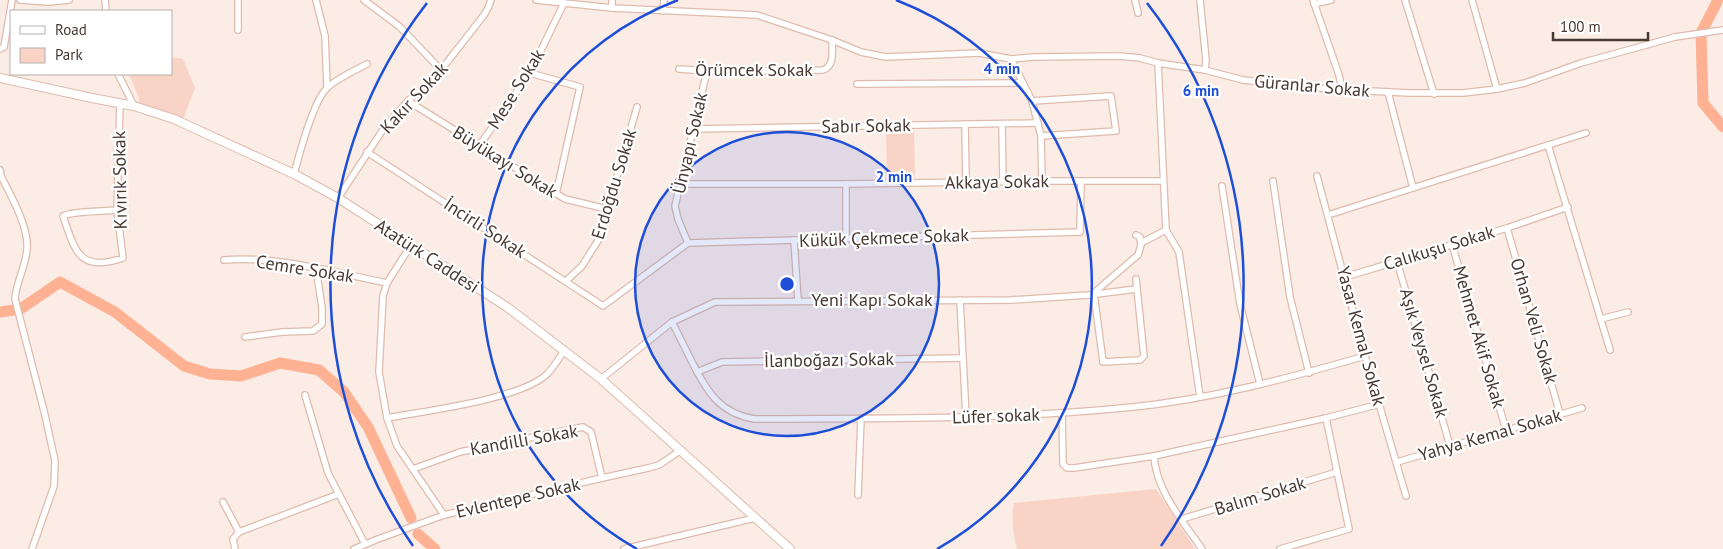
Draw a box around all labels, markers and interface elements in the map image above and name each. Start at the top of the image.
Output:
legend [10,10,172,75]
scale bar [1553,10,1648,42]
text: 100 m [1560,17,1601,36]
text: Road [55,20,87,39]
street label: Mese Sokak [482,44,549,133]
text: Park [55,45,83,64]
street label: Kakır Sokak [375,57,453,138]
street label: Örümcek Sokak [695,58,813,81]
text: 4 min [984,59,1020,78]
street label: Güranlar Sokak [1253,69,1371,102]
text: 6 min [1183,81,1219,100]
street label: Ünyapı Sokak [667,89,712,196]
street label: Sabır Sokak [821,113,911,138]
street label: Büyükayı Sokak [449,120,562,203]
street label: Erdoğdu Sokak [586,125,641,242]
street label: Kıvırık Sokak [107,130,132,229]
text: 2 min [876,167,912,186]
street label: Akkaya Sokak [945,169,1050,194]
street label: İncirli Sokak [439,192,531,263]
street label: Atatürk Caddesi [371,213,484,298]
street label: Calıkuşu Sokak [1381,220,1497,275]
street label: Kükük Çekmece Sokak [799,223,970,252]
street label: Cemre Sokak [254,249,356,288]
street label: Orhan Veli Sokak [1506,255,1564,387]
street label: Mehmet Akif Sokak [1448,263,1511,411]
street label: Yasar Kemal Sokak [1332,264,1391,408]
centre of rings [778,275,796,293]
street label: Aşık Veysel Sokak [1395,285,1454,421]
street label: Yeni Kapı Sokak [811,288,933,311]
street label: İlanboğazı Sokak [764,347,895,372]
street label: Lüfer sokak [952,402,1041,429]
street label: Yahya Kemal Sokak [1416,403,1564,466]
street label: Kandilli Sokak [468,419,580,460]
street label: Balım Sokak [1211,471,1309,520]
street label: Evlentepe Sokak [454,472,583,523]

